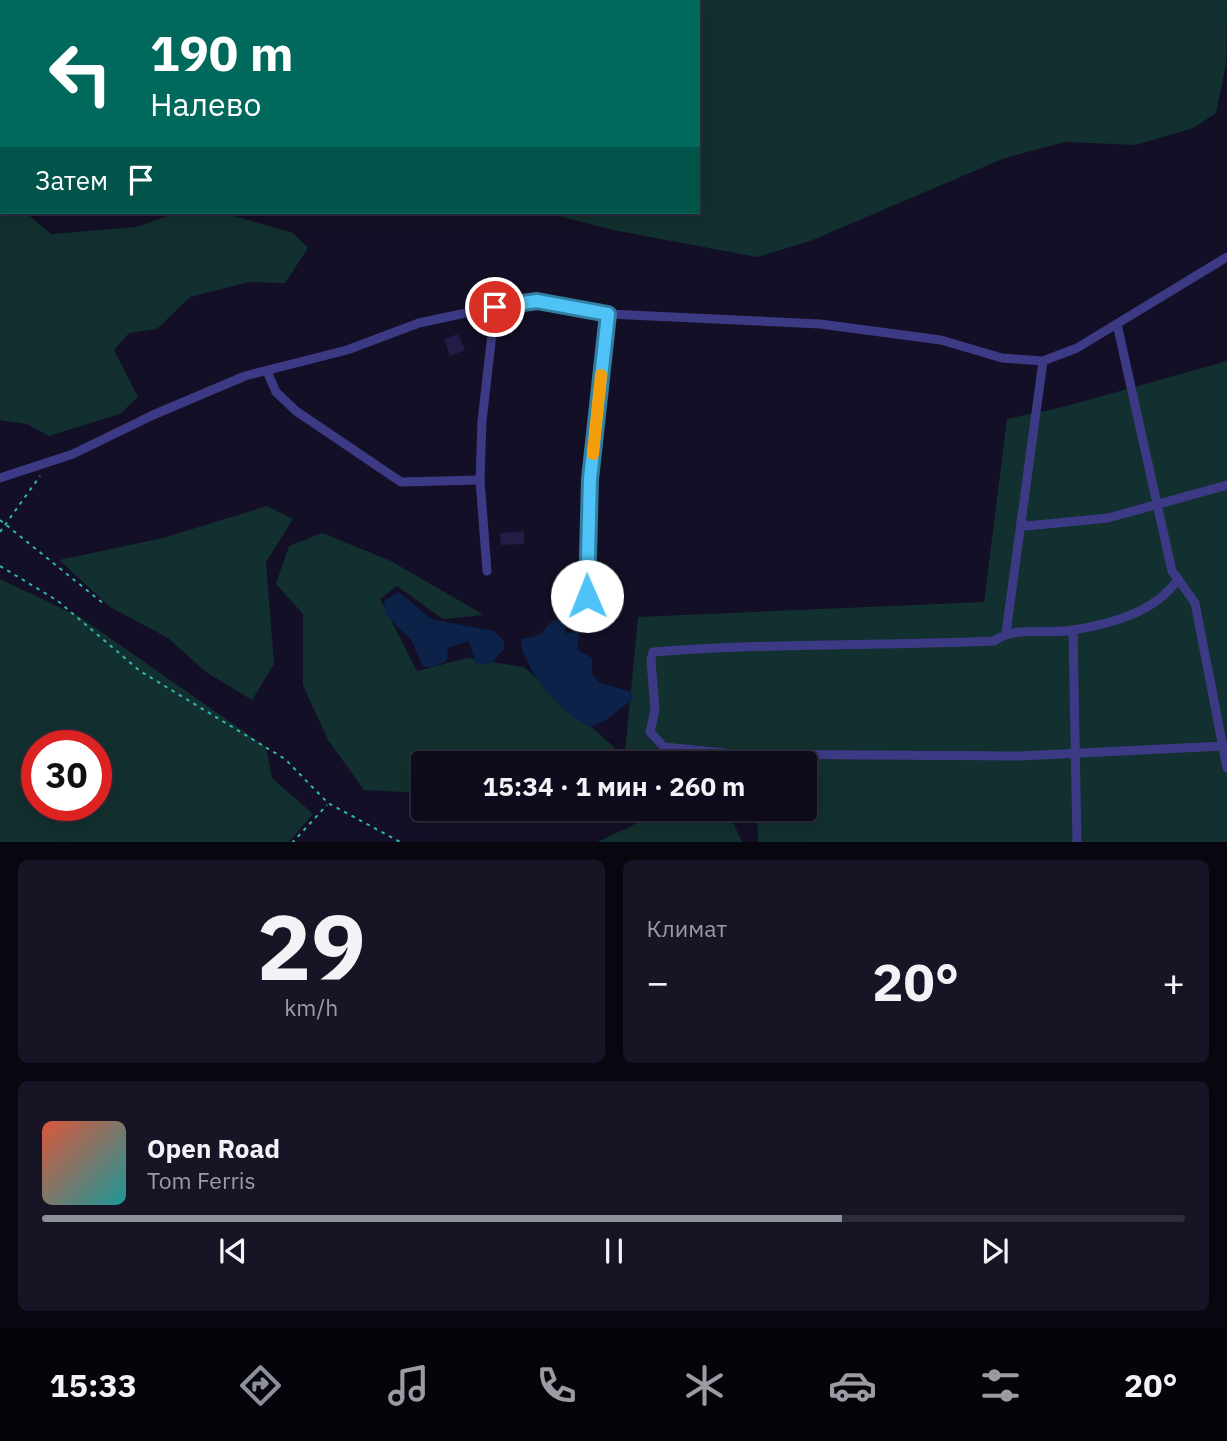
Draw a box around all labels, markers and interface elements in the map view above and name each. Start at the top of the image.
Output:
text: 190 m [150,21,294,84]
icon: left [35,28,126,119]
text: Налево [150,83,261,125]
icon: arrive [122,161,160,199]
text: Затем [35,163,108,197]
pin [465,277,525,337]
icon: arrive [476,288,514,326]
position arrow [550,559,624,633]
speed limit sign: 30 [21,730,112,821]
text: 15:34 · 1 мин · 260 m [483,769,745,803]
text: 29 [257,887,366,1005]
text: Климат [647,913,727,943]
text: 20° [872,948,959,1015]
text: − [647,957,669,1006]
text: + [1162,957,1185,1006]
text: km/h [284,992,338,1022]
text: Open Road [147,1131,280,1165]
text: Tom Ferris [147,1165,256,1195]
icon: previous [214,1232,252,1270]
icon: pause [595,1232,633,1270]
icon: next [976,1232,1014,1270]
icon: directions [236,1361,285,1410]
icon: music [384,1361,433,1410]
icon: phone [532,1361,581,1410]
icon: climate [680,1361,729,1410]
icon: car [828,1361,877,1410]
icon: filters [976,1361,1025,1410]
text: 15:33 [50,1364,137,1406]
text: 20° [1124,1364,1177,1406]

